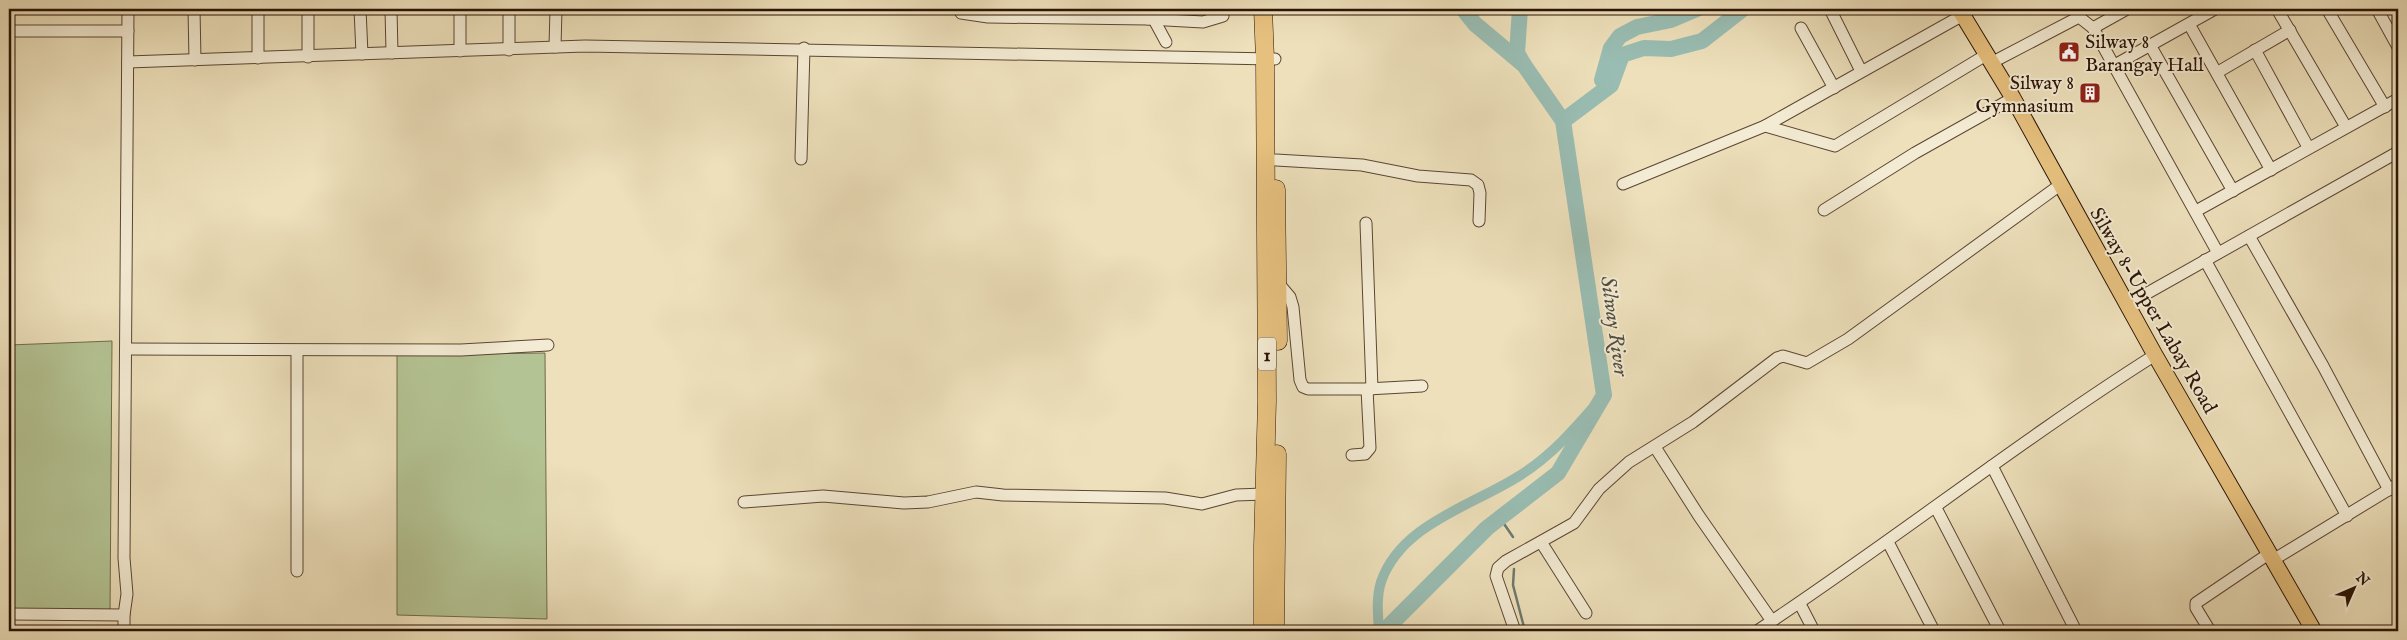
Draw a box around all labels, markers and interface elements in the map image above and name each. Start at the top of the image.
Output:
place label: Silway 8 Barangay Hall [2085,30,2204,78]
public building icon: Silway 8 Barangay Hall [2057,40,2081,64]
place label: Silway 8 Gymnasium [1975,71,2074,119]
building icon: Silway 8 Gymnasium [2078,81,2102,105]
street label: Silway 8-Upper Labay Road [2083,203,2222,419]
water label: Silway River [1593,274,1634,379]
road number: 1 [1258,338,1276,370]
north arrow [2330,562,2380,612]
text: N [2351,568,2373,590]

